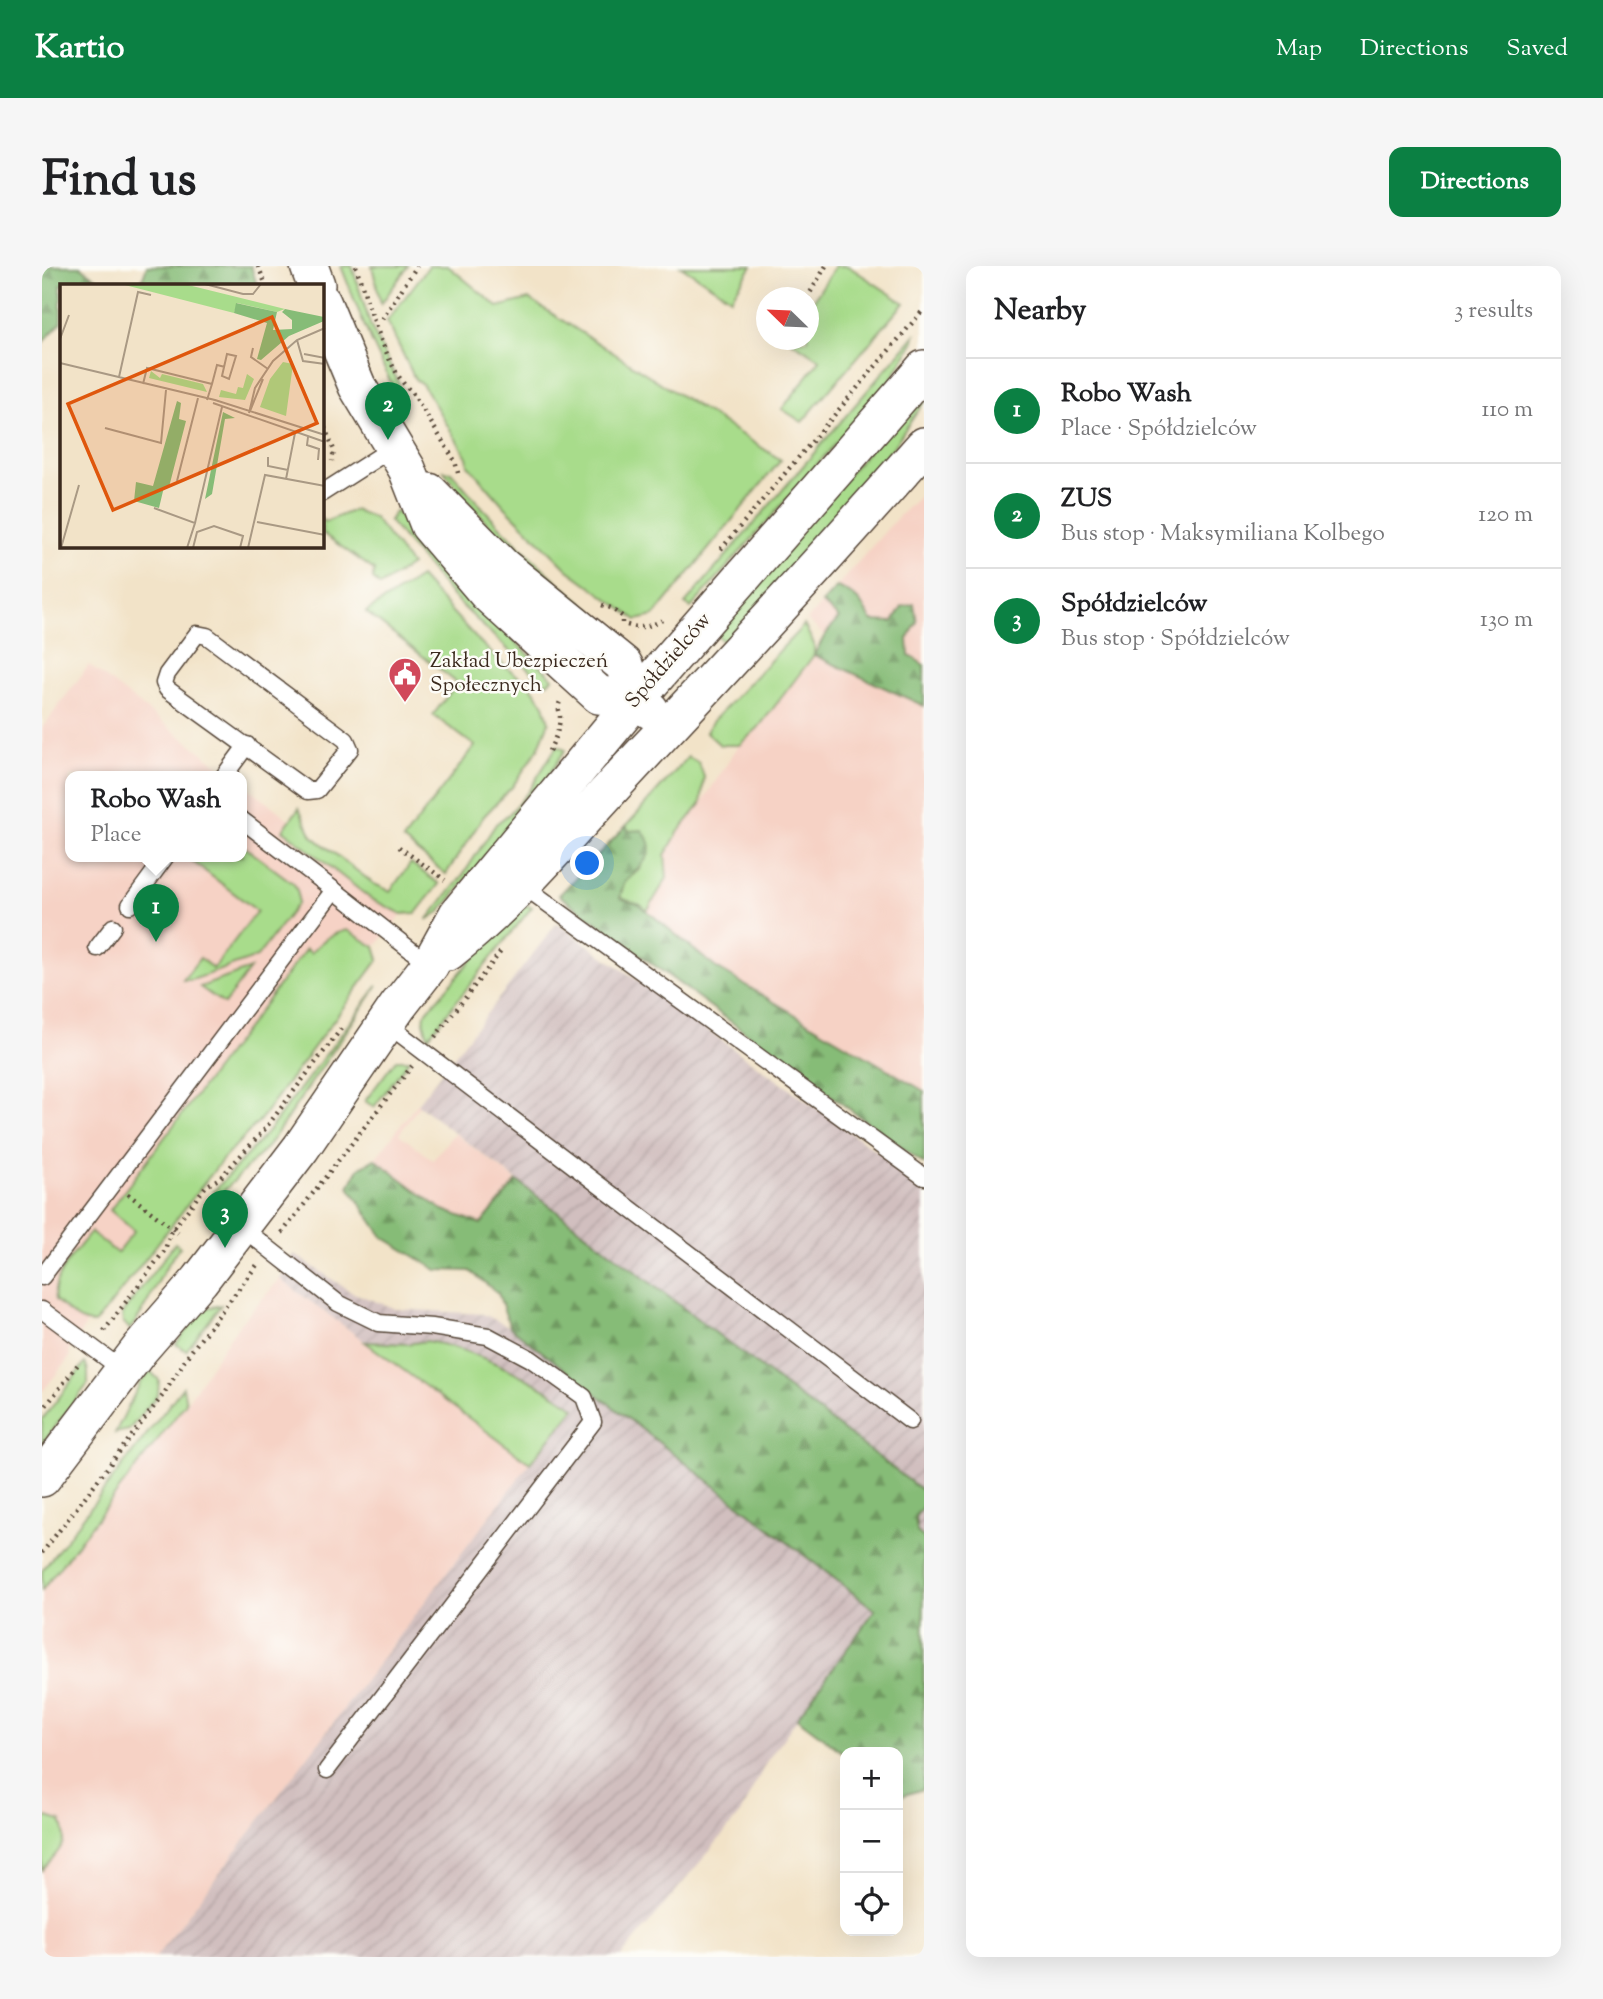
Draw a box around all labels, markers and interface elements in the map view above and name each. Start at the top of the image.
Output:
text: Kartio [35,25,125,73]
text: Map [1276,32,1322,66]
text: Directions [1360,32,1468,66]
text: Saved [1506,32,1568,66]
text: Find us [42,147,196,217]
button: Directions [1389,147,1561,217]
inset map [60,284,324,548]
north arrow [756,287,819,350]
text: Nearby [994,290,1086,333]
text: 3 results [1454,295,1533,328]
text: Robo Wash [1061,376,1192,413]
pin: 2 [365,382,411,440]
text: 1 [1013,394,1021,427]
text: 110 m [1482,394,1533,427]
text: Place · Spółdzielców [1061,413,1257,446]
text: ZUS [1061,481,1112,518]
text: 2 [1012,499,1022,532]
text: 120 m [1478,499,1533,532]
text: Bus stop · Maksymiliana Kolbego [1061,518,1385,551]
text: Spółdzielców [1061,586,1208,623]
text: 3 [1012,604,1022,637]
text: 130 m [1480,604,1533,637]
street label: Spółdzielców [619,606,719,716]
text: Bus stop · Spółdzielców [1061,623,1290,656]
place label: Zakład Ubezpieczeń Społecznych [430,647,608,701]
public building icon: Zakład Ubezpieczeń Społecznych [386,655,424,704]
popup [65,771,247,862]
text: Robo Wash [91,782,221,819]
text: Place [91,819,141,852]
your location [570,846,604,880]
pin: 1 [133,884,179,942]
pin: 3 [202,1190,248,1248]
map controls [840,1747,903,1936]
button: + [840,1747,903,1810]
button: − [840,1810,903,1873]
button: locate [840,1873,903,1936]

